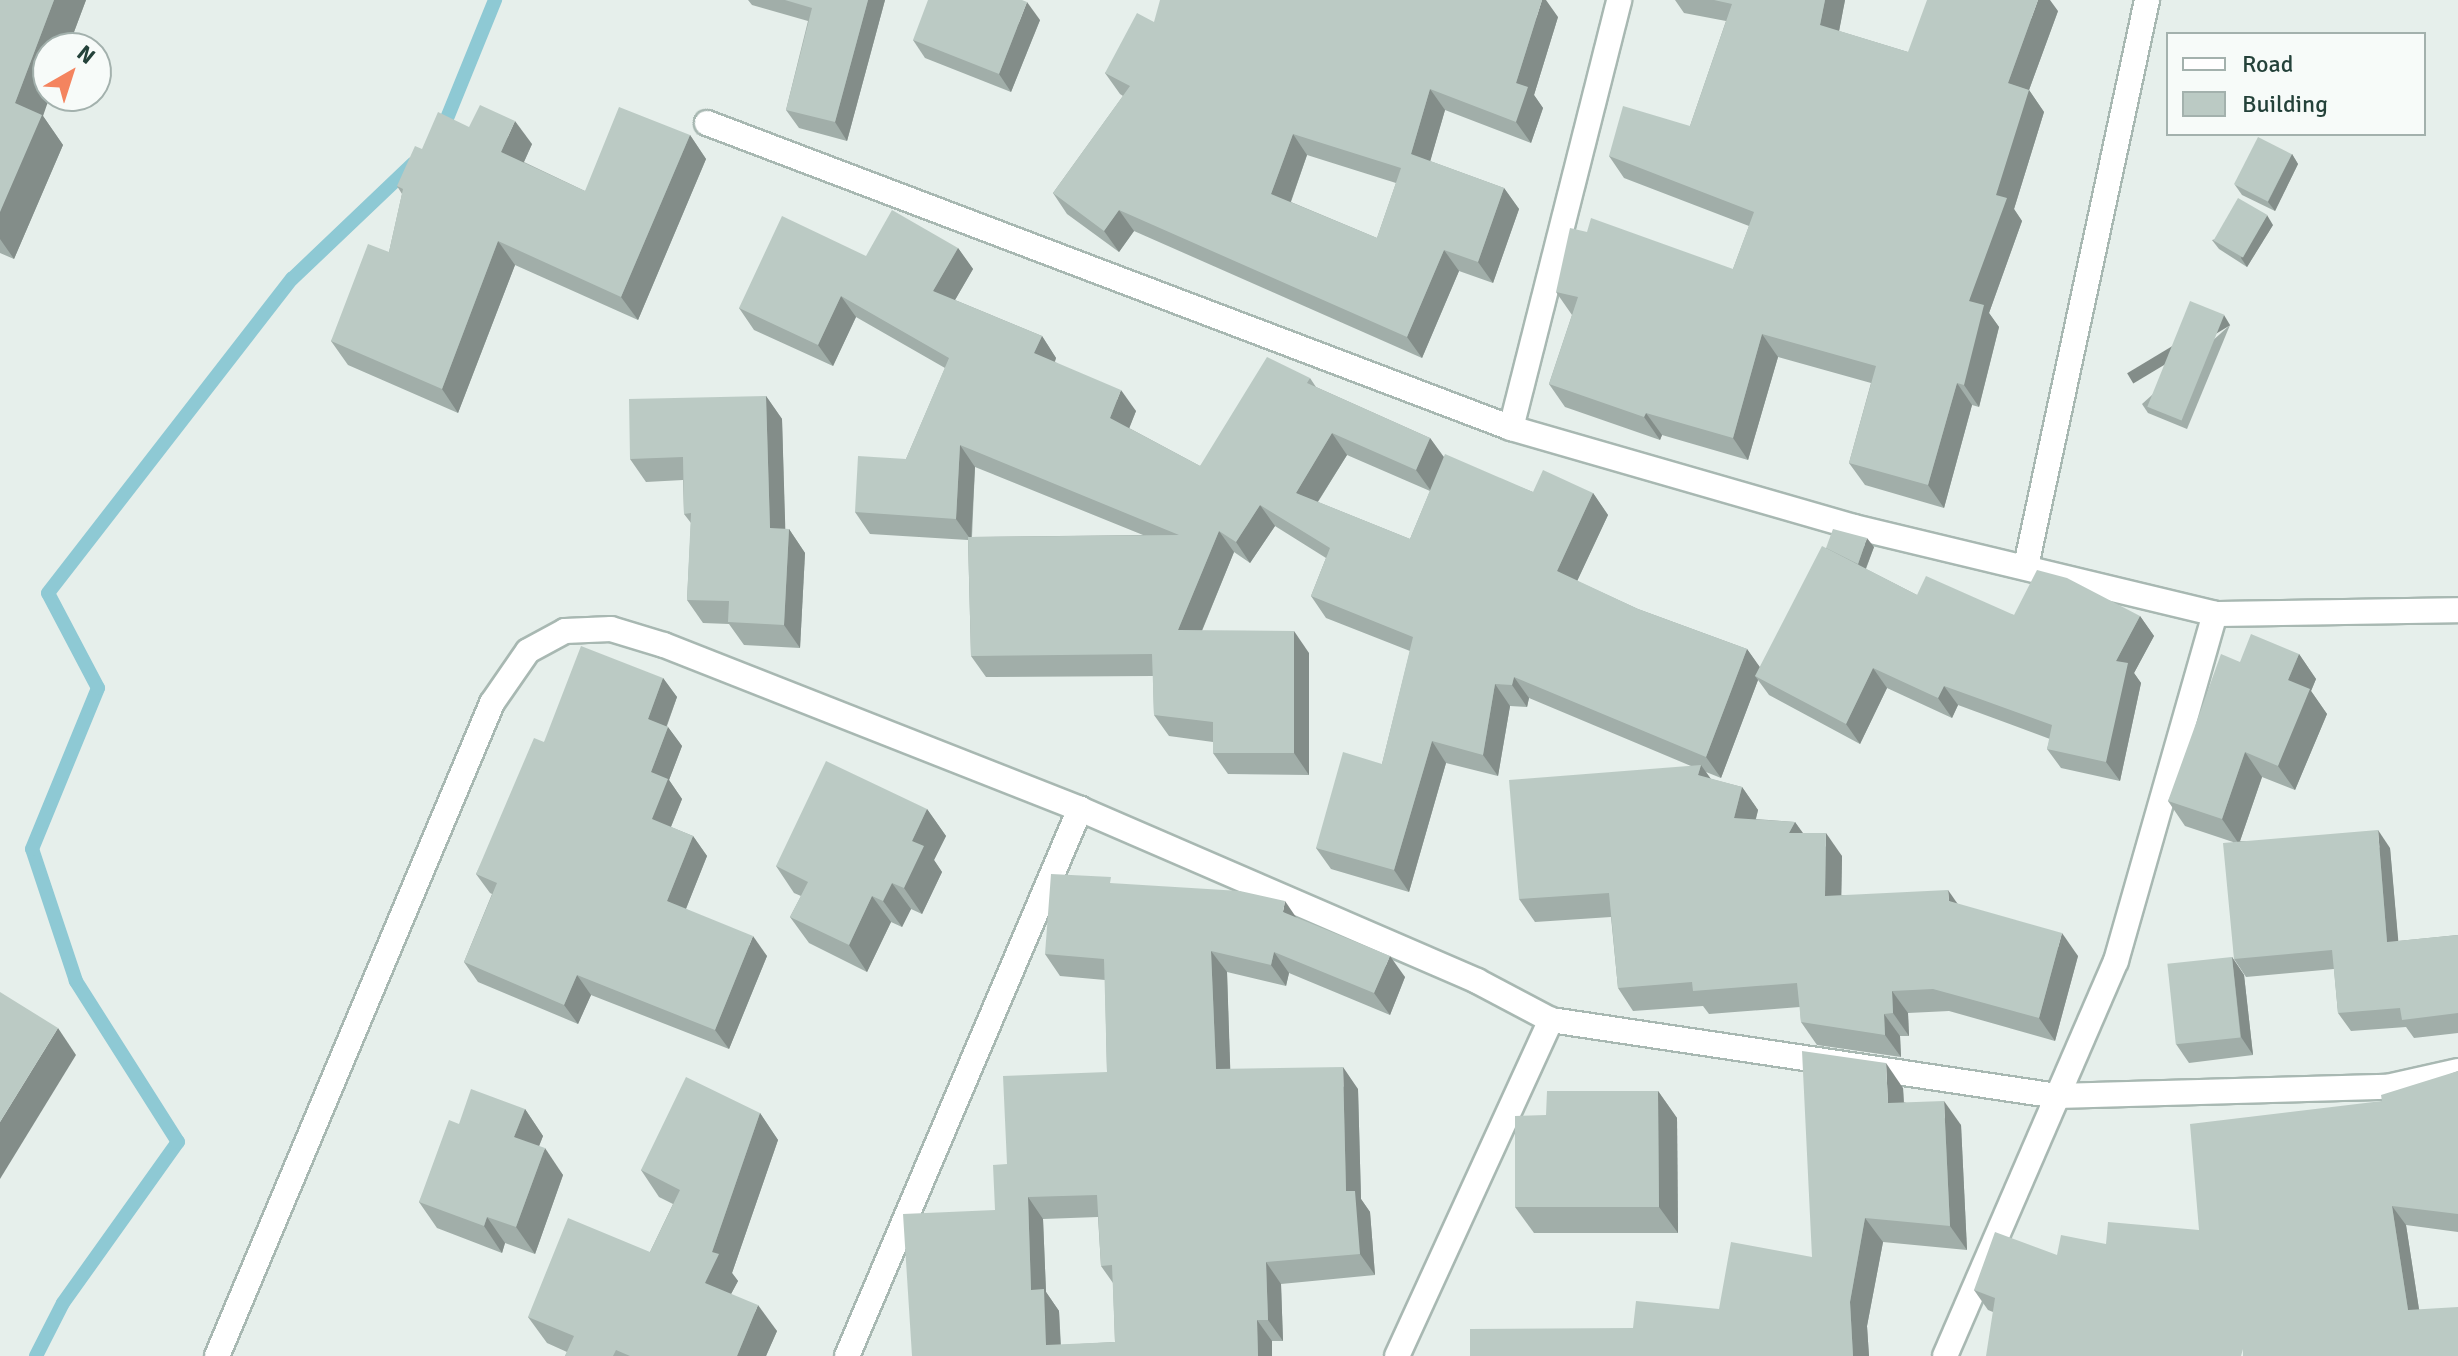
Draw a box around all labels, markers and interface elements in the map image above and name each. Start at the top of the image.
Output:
north arrow [32,32,112,112]
legend [2166,32,2426,136]
text: N [72,39,101,70]
text: Road [2242,49,2293,79]
text: Building [2242,89,2328,119]

